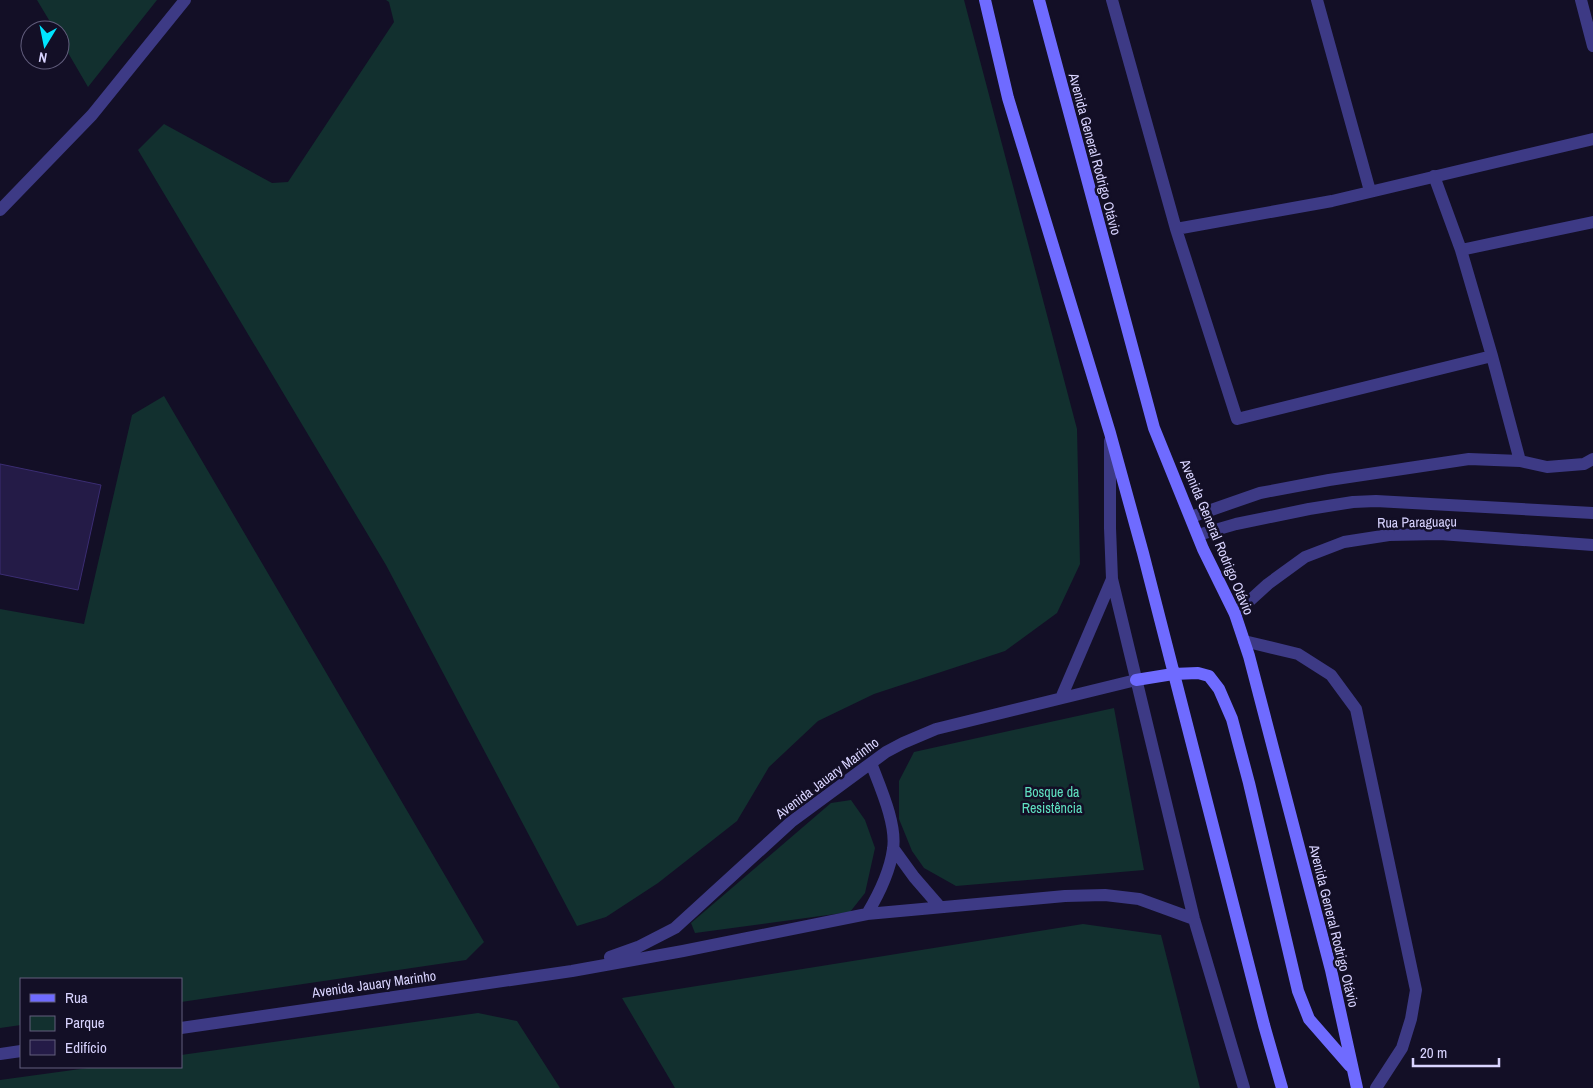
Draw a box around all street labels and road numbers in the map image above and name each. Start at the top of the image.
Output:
street label: Avenida General Rodrigo Otávio [1064,70,1125,237]
street label: Avenida General Rodrigo Otávio [1176,456,1258,617]
street label: Rua Paraguaçu [1377,512,1457,532]
street label: Avenida Jauary Marinho [771,733,882,823]
street label: Avenida General Rodrigo Otávio [1305,842,1363,1009]
street label: Avenida Jauary Marinho [310,966,437,1002]

